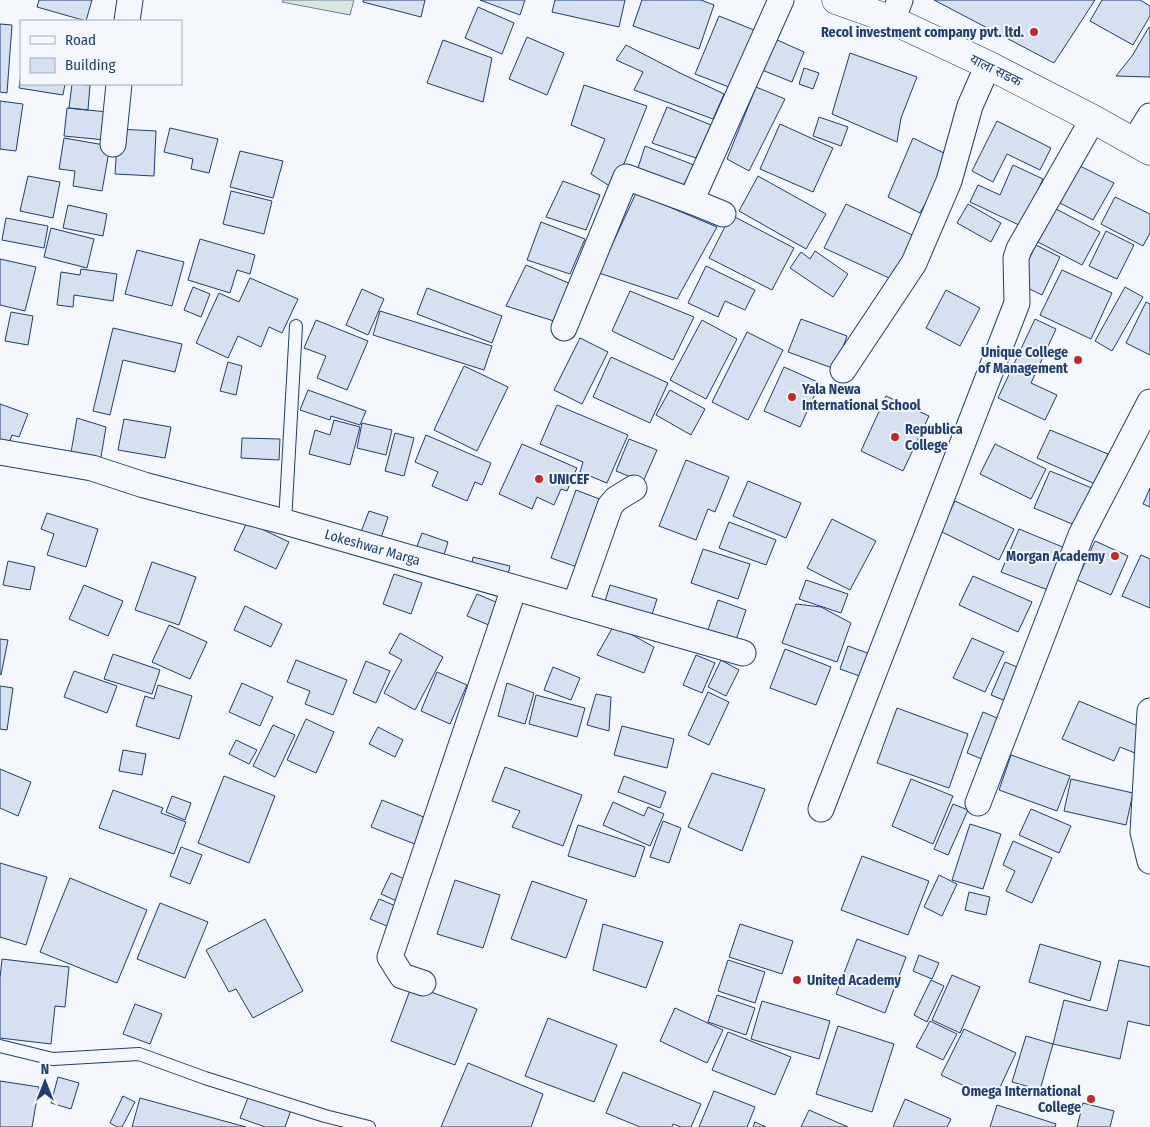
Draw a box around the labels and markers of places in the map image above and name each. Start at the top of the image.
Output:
place label: Recol investment company pvt. ltd. [821,24,1024,41]
marker: Recol investment company pvt. ltd. [1028,26,1040,38]
place label: Unique College of Management [978,344,1069,377]
marker: Unique College of Management [1072,354,1084,366]
place label: Yala Newa International School [801,381,921,414]
marker: Yala Newa International School [786,391,798,403]
place label: Republica College [905,421,963,454]
marker: Republica College [889,431,901,443]
place label: UNICEF [549,471,590,488]
marker: UNICEF [533,473,545,485]
place label: Morgan Academy [1006,548,1105,565]
marker: Morgan Academy [1109,550,1121,562]
place label: United Academy [807,972,901,989]
marker: United Academy [791,974,803,986]
place label: Omega International College [962,1083,1081,1116]
marker: Omega International College [1085,1093,1097,1105]

